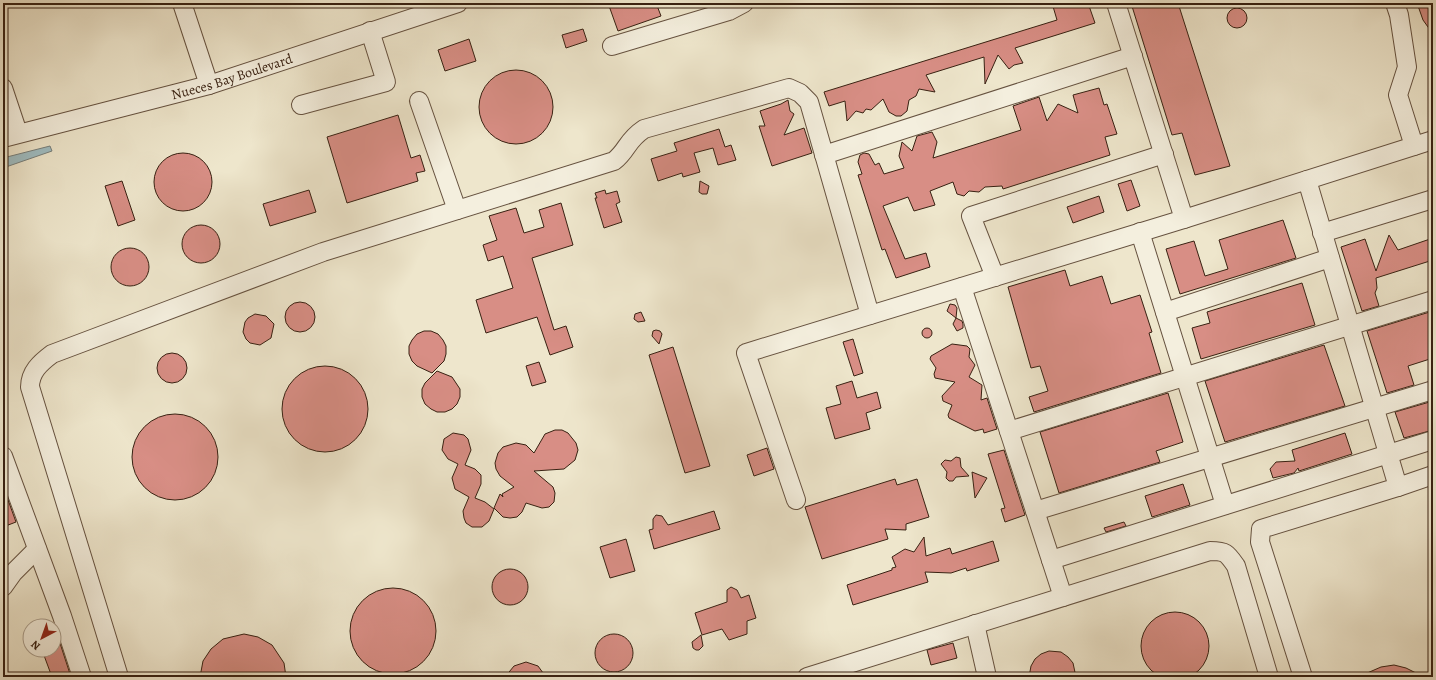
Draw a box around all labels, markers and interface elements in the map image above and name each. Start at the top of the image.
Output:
street label: Nueces Bay Boulevard [169,49,295,104]
north arrow [22,618,62,658]
text: N [28,637,44,653]

